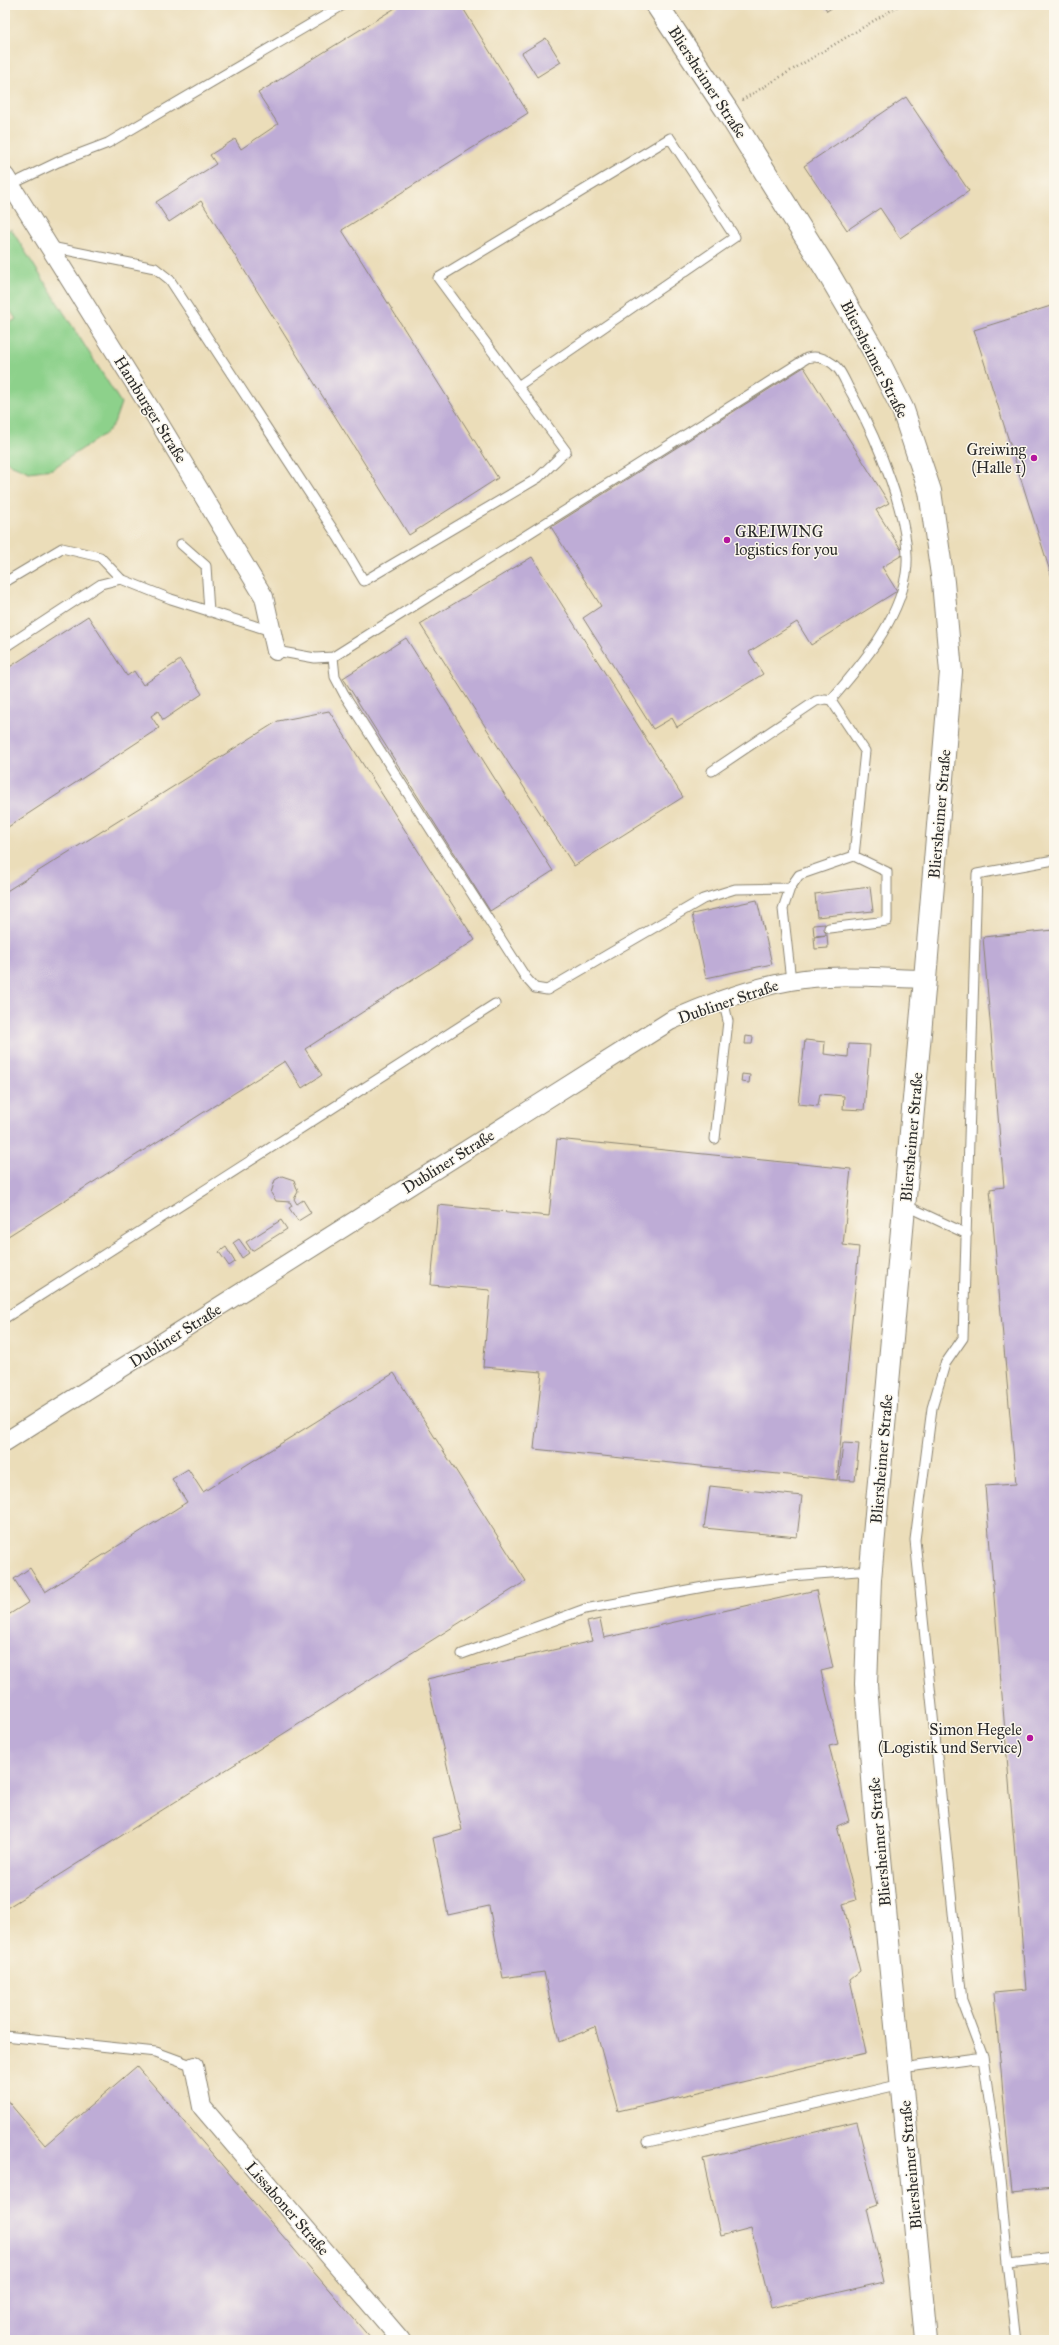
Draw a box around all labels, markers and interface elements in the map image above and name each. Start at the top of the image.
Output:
street label: Bliersheimer Straße [664,23,751,142]
street label: Bliersheimer Straße [837,297,913,422]
street label: Hamburger Straße [109,352,191,467]
place label: Greiwing (Halle 1) [967,440,1027,478]
marker: Greiwing (Halle 1) [1029,453,1039,463]
place label: GREIWING logistics for you [735,522,839,560]
marker: GREIWING logistics for you [722,535,732,545]
street label: Bliersheimer Straße [924,748,955,879]
street label: Dubliner Straße [675,975,781,1028]
street label: Bliersheimer Straße [896,1071,927,1202]
street label: Dubliner Straße [399,1125,498,1197]
street label: Dubliner Straße [126,1299,225,1371]
street label: Bliersheimer Straße [866,1393,897,1524]
place label: Simon Hegele (Logistik und Service) [878,1720,1022,1758]
marker: Simon Hegele (Logistik und Service) [1025,1733,1035,1743]
street label: Bliersheimer Straße [864,1776,895,1907]
street label: Bliersheimer Straße [895,2099,926,2230]
street label: Lissaboner Straße [242,2158,334,2259]

